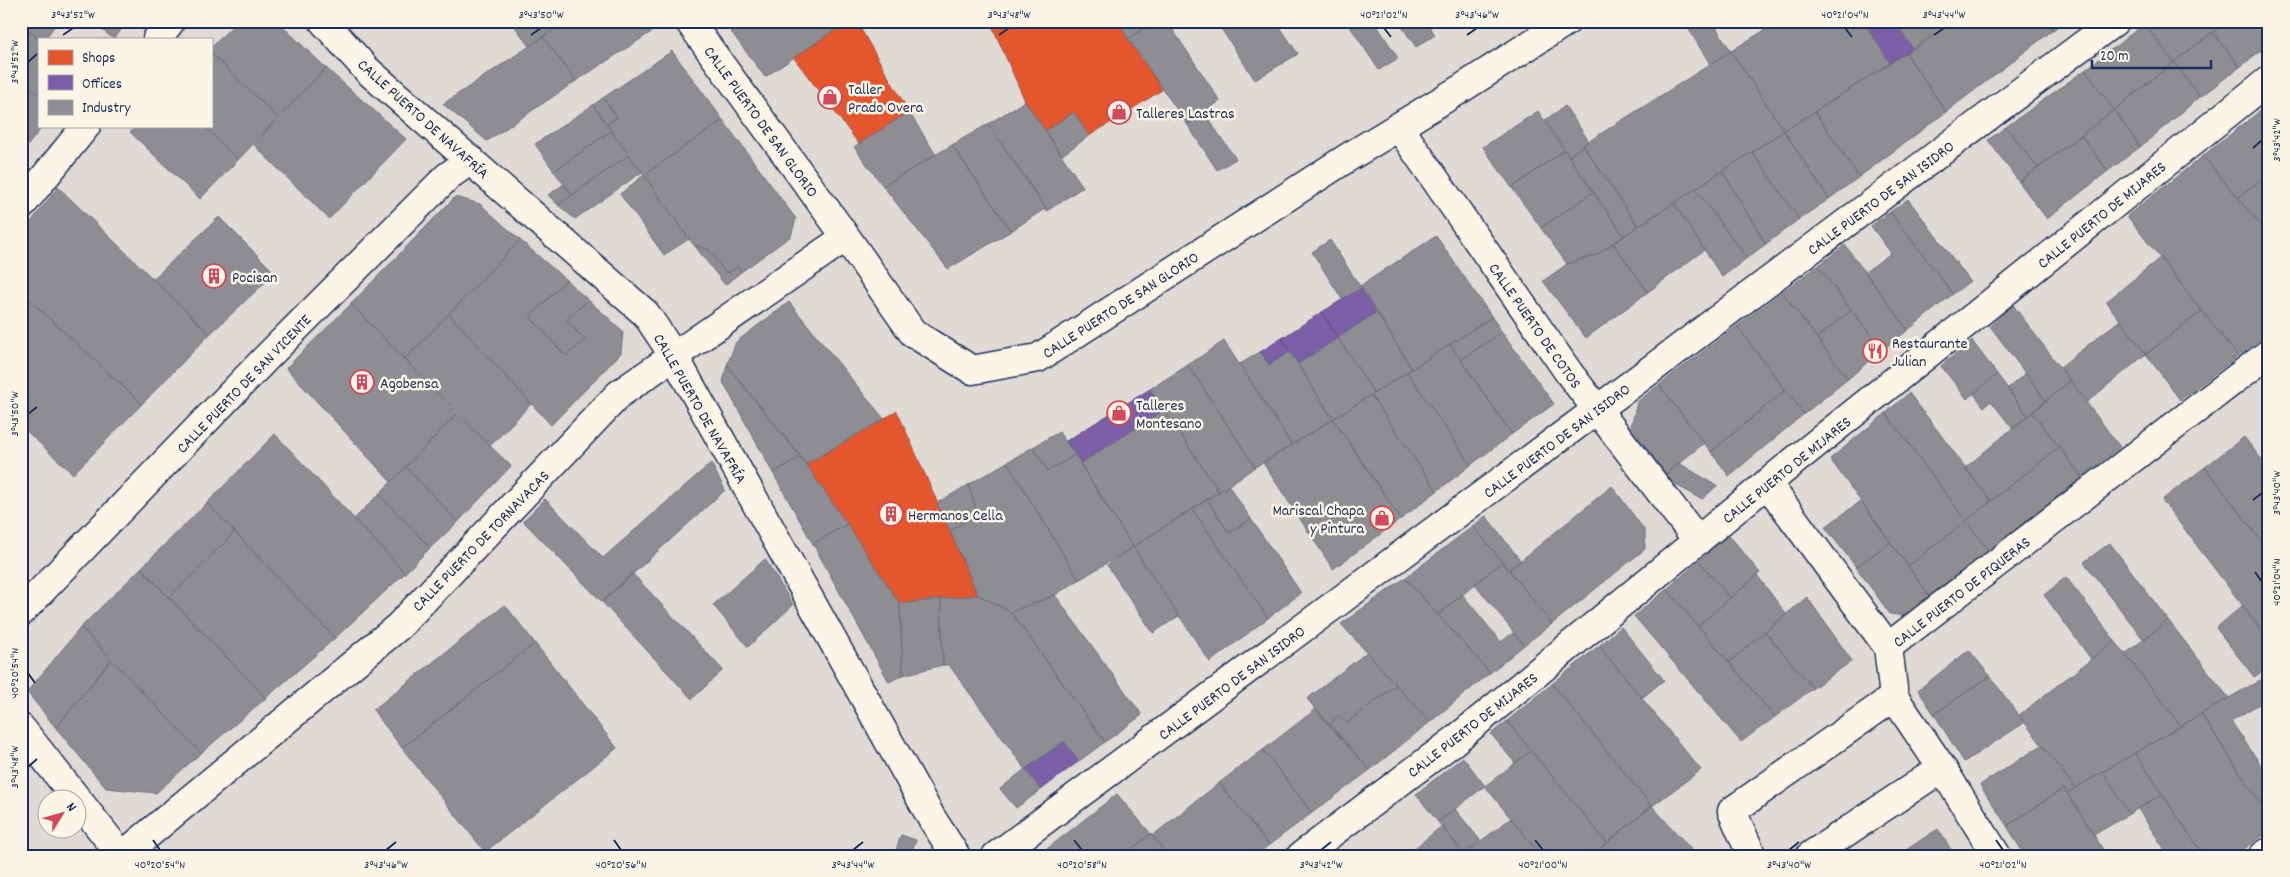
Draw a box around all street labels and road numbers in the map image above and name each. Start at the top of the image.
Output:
street label: CALLE PUERTO DE SAN GLORIO [697,42,823,203]
street label: CALLE PUERTO DE NAVAFRÍA [351,54,494,186]
street label: CALLE PUERTO DE SAN ISIDRO [1803,136,1960,262]
street label: CALLE PUERTO DE MIJARES [2033,157,2172,275]
street label: CALLE PUERTO DE SAN GLORIO [1039,247,1204,365]
street label: CALLE PUERTO DE COTOS [1482,259,1586,394]
street label: CALLE PUERTO DE SAN VICENTE [172,309,318,460]
street label: CALLE PUERTO DE NAVAFRÍA [646,330,752,489]
street label: CALLE PUERTO DE SAN ISIDRO [1479,379,1636,505]
street label: CALLE PUERTO DE MIJARES [1718,412,1857,530]
street label: CALLE PUERTO DE TORNAVACAS [408,466,556,618]
street label: CALLE PUERTO DE PIQUERAS [1889,532,2036,654]
street label: CALLE PUERTO DE SAN ISIDRO [1154,621,1311,747]
street label: CALLE PUERTO DE MIJARES [1403,668,1544,784]

